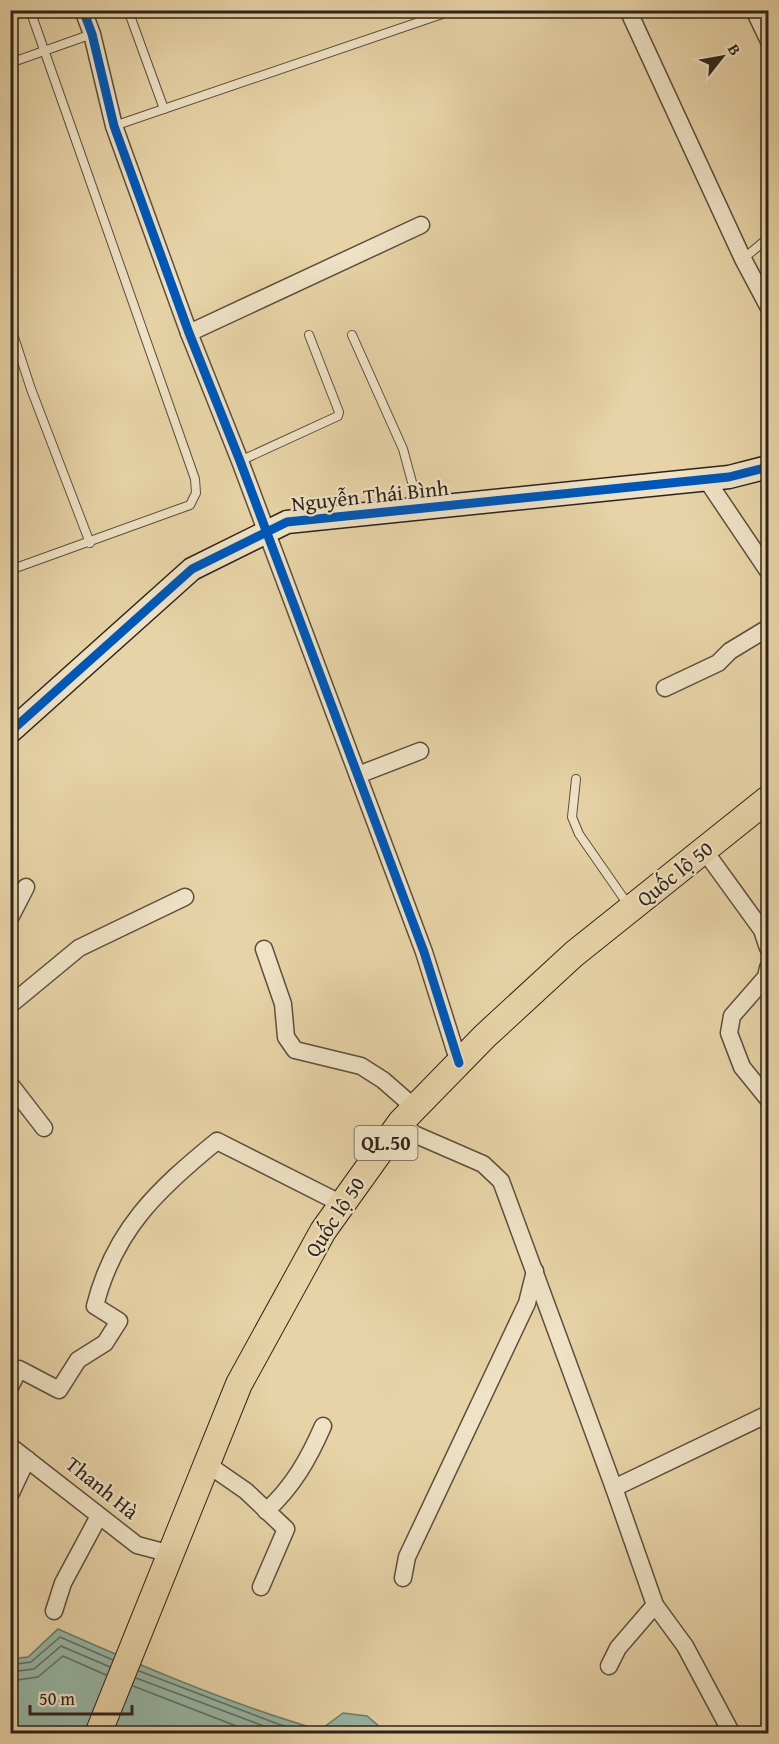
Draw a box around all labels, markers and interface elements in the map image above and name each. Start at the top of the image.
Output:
north arrow [692,27,752,87]
text: B [722,39,748,60]
street label: Nguyễn Thái Bình [290,472,450,519]
street label: Quốc lộ 50 [630,833,720,914]
road number: QL.50 [354,1126,418,1160]
street label: Quốc lộ 50 [297,1170,372,1263]
street label: Thanh Hà [59,1449,145,1527]
scale bar [30,1678,132,1716]
text: 50 m [39,1685,75,1712]

